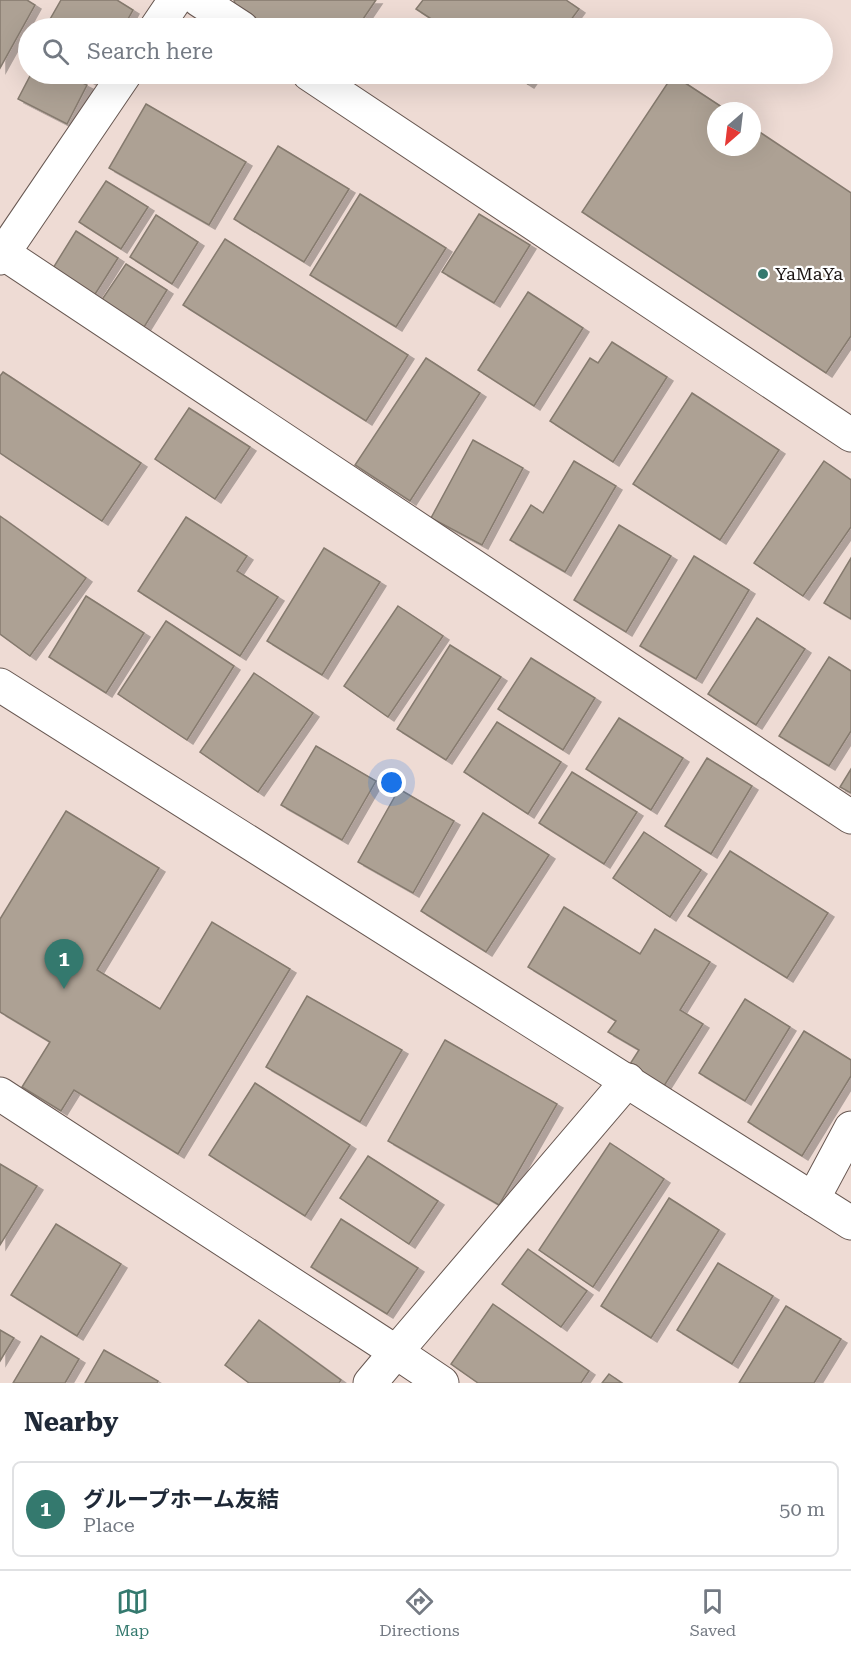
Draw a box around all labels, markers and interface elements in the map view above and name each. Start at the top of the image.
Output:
search box [18,18,833,84]
icon: search [39,35,72,68]
text: Search here [87,39,213,64]
north arrow [707,102,761,156]
place label: YaMaYa [775,263,843,284]
marker: YaMaYa [756,267,770,281]
your location [377,768,406,797]
pin: 1 [44,940,84,989]
text: Nearby [24,1407,118,1437]
text: グループホーム友結 [83,1487,279,1512]
text: 1 [40,1497,51,1521]
text: 50 m [779,1497,825,1521]
text: Place [83,1513,135,1537]
tab: Map [115,1585,149,1640]
tab: Directions [379,1585,460,1640]
tab: Saved [690,1585,736,1640]

